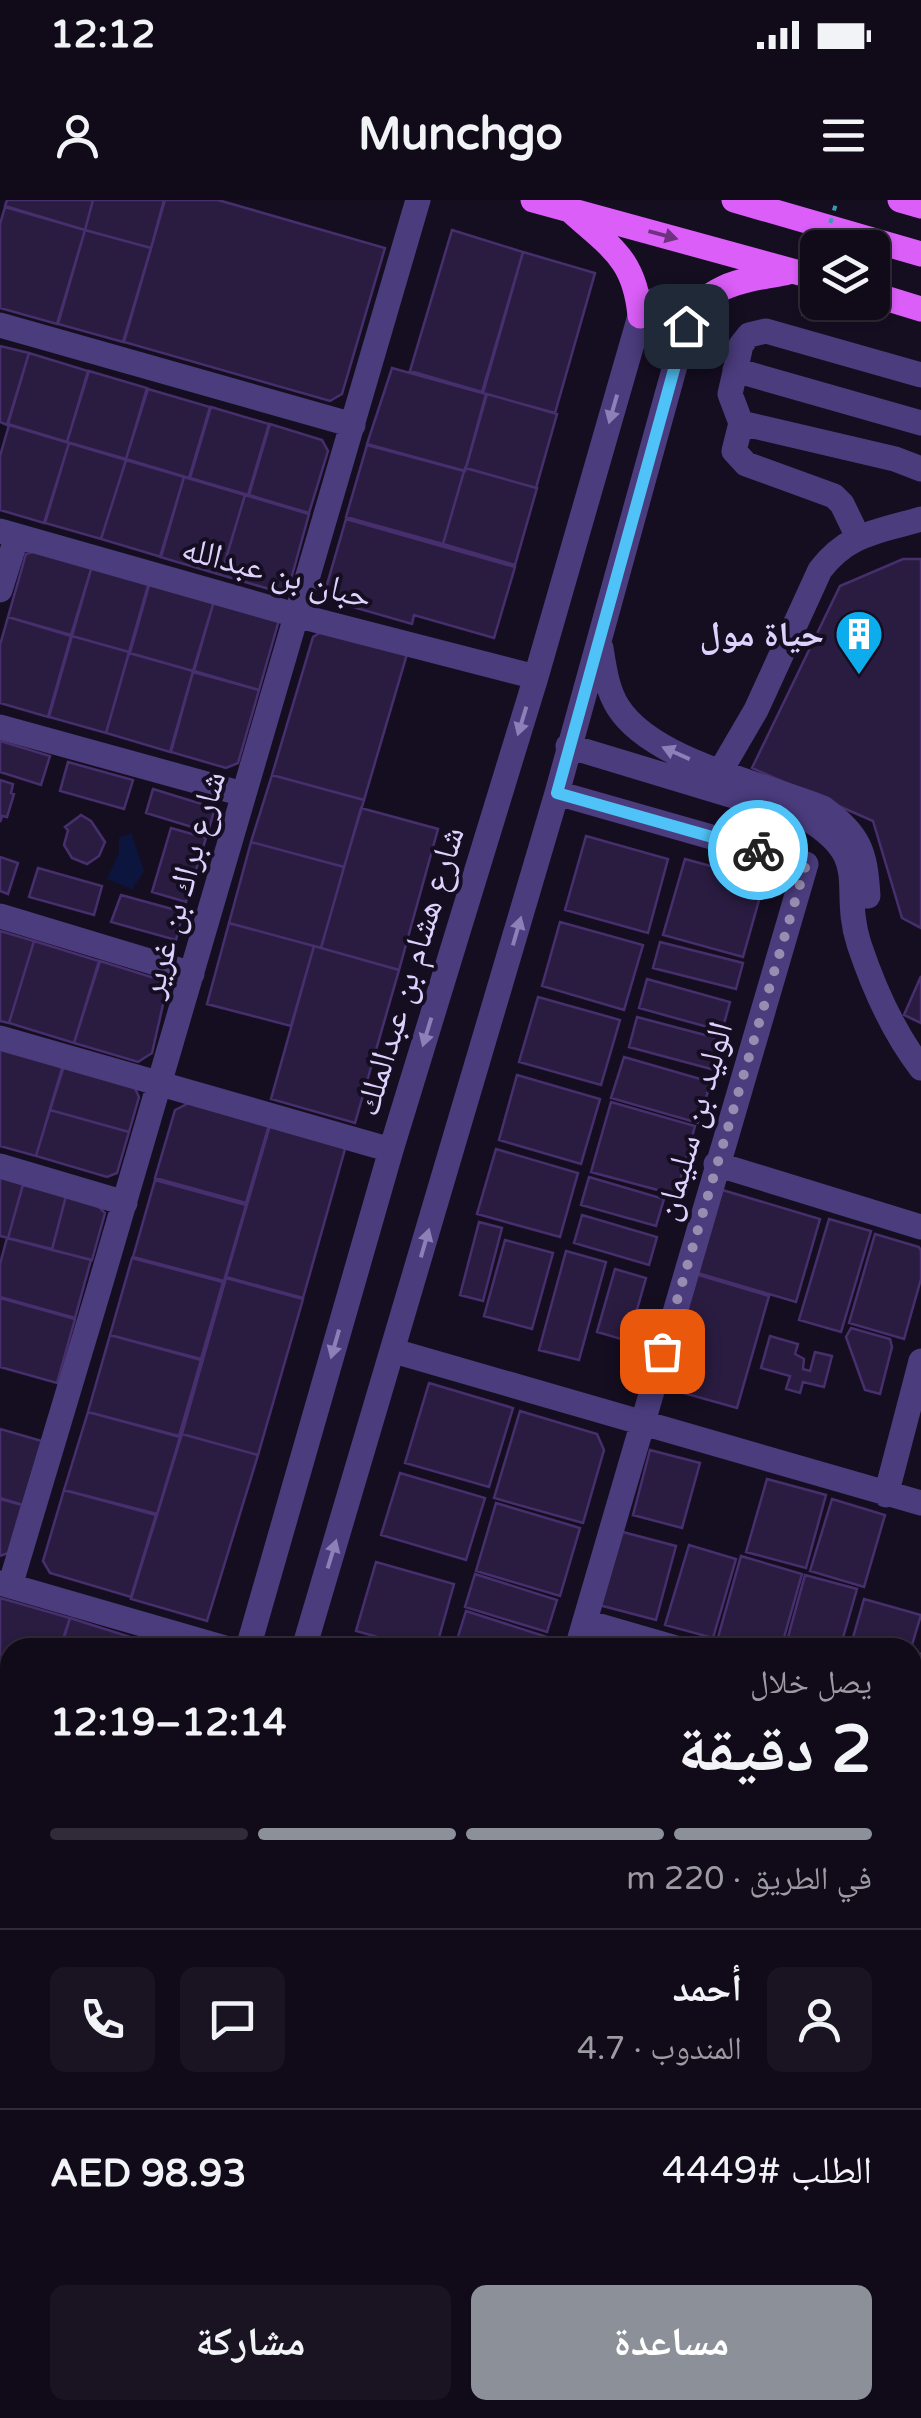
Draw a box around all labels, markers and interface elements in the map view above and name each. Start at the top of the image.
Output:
text: 12:12 [50,12,155,58]
icon: person [50,108,105,163]
text: Munchgo [358,108,563,162]
icon: menu [816,108,871,163]
one-way arrow [648,228,679,244]
map controls [800,230,890,320]
button: layers [800,230,890,320]
pin [644,284,729,369]
icon: home [659,299,714,354]
one-way arrow [605,394,620,425]
street label: حبان بن عبدالله [177,527,376,618]
building icon: حياة مول [833,608,885,676]
place label: حياة مول [700,614,824,656]
one-way arrow [514,707,529,737]
one-way arrow [661,745,691,761]
street label: شارع براك بن غرير [130,766,235,1003]
courier [708,800,808,900]
street label: شارع هشام بن عبدالملك [346,822,475,1121]
icon: bike [731,823,786,878]
one-way arrow [510,915,525,946]
one-way arrow [419,1017,434,1048]
street label: الوليد بن سليمان [646,1017,742,1226]
one-way arrow [418,1227,433,1258]
pin [620,1309,705,1394]
icon: bag [635,1324,690,1379]
one-way arrow [327,1329,342,1360]
one-way arrow [325,1538,340,1569]
text: يصل خلال [750,1664,872,1702]
text: 12:14–12:19 [50,1700,287,1746]
text: 2 دقيقة [678,1711,872,1790]
text: في الطريق · 220 m [626,1860,872,1898]
text: أحمد [672,1966,742,2012]
button: phone [50,1967,155,2072]
button: chat [180,1967,285,2072]
button: person [767,1967,872,2072]
text: المندوب · 4.7 [577,2030,742,2068]
text: الطلب #4449 [662,2148,872,2194]
text: AED 98.93 [50,2151,246,2197]
button: مشاركة [50,2285,451,2400]
button: مساعدة [471,2285,872,2400]

